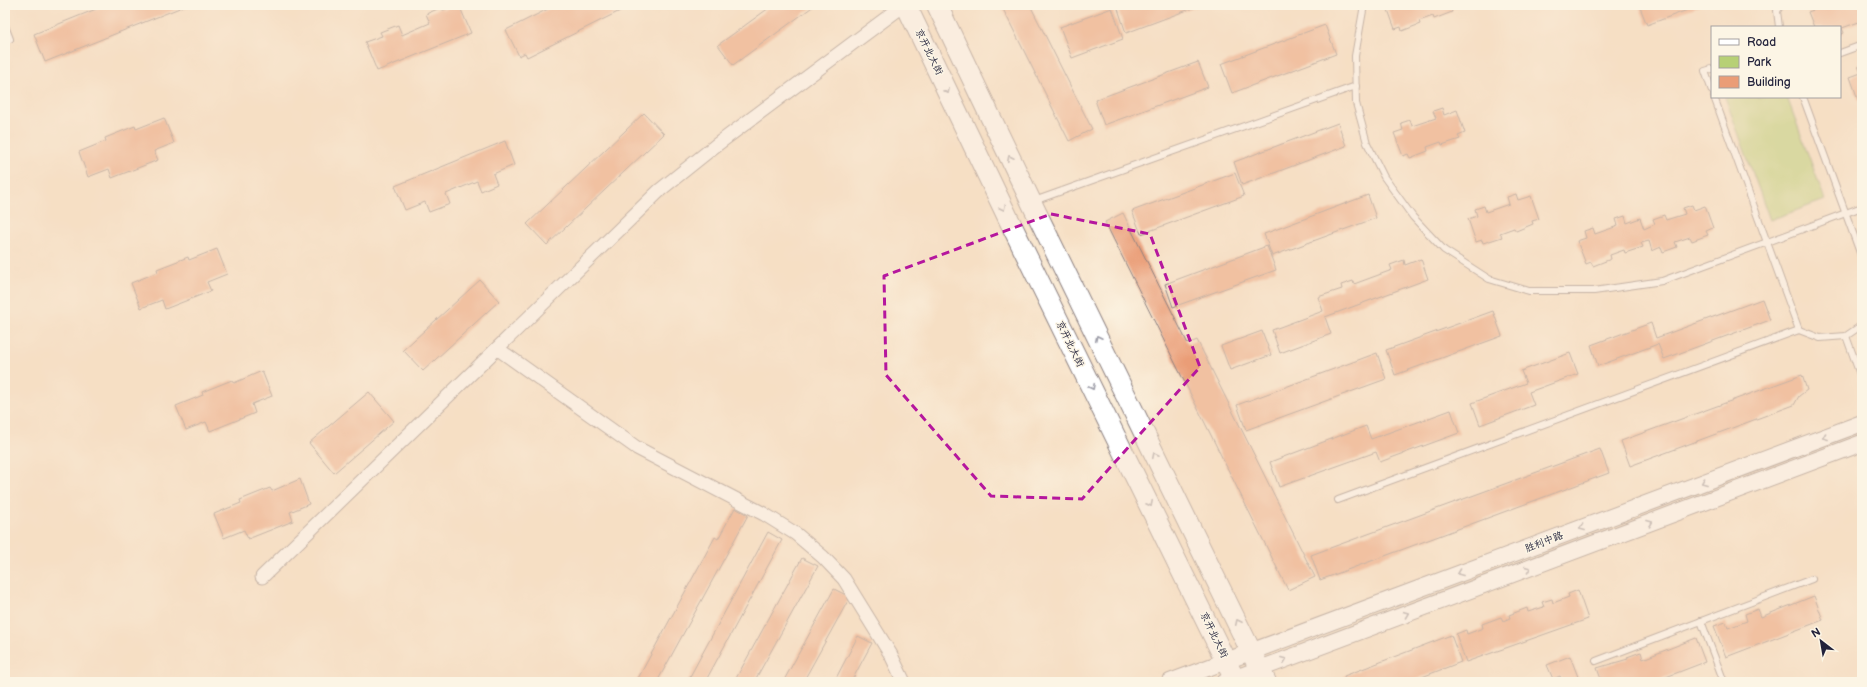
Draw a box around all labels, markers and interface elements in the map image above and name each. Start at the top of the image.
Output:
legend [1711,26,1841,98]
street label: 京开北大街 [913,27,945,77]
text: Road [1747,35,1776,50]
text: Park [1747,55,1771,70]
text: Building [1747,75,1791,90]
one-way arrow [942,86,950,94]
one-way arrow [1007,155,1015,163]
one-way arrow [998,204,1006,211]
street label: 京开北大街 [1054,319,1086,369]
one-way arrow [1095,335,1103,342]
one-way arrow [1087,383,1095,391]
one-way arrow [1822,432,1829,440]
one-way arrow [1153,451,1160,459]
one-way arrow [1700,478,1707,486]
one-way arrow [1145,500,1152,507]
one-way arrow [1646,519,1653,528]
one-way arrow [1579,523,1586,531]
street label: 胜利中路 [1523,529,1565,555]
one-way arrow [1524,565,1531,573]
one-way arrow [1457,569,1464,577]
street label: 京开北大街 [1198,610,1230,660]
one-way arrow [1403,611,1410,619]
one-way arrow [1235,618,1243,626]
north arrow [1801,621,1841,661]
text: N [1809,625,1823,641]
one-way arrow [1281,656,1288,665]

